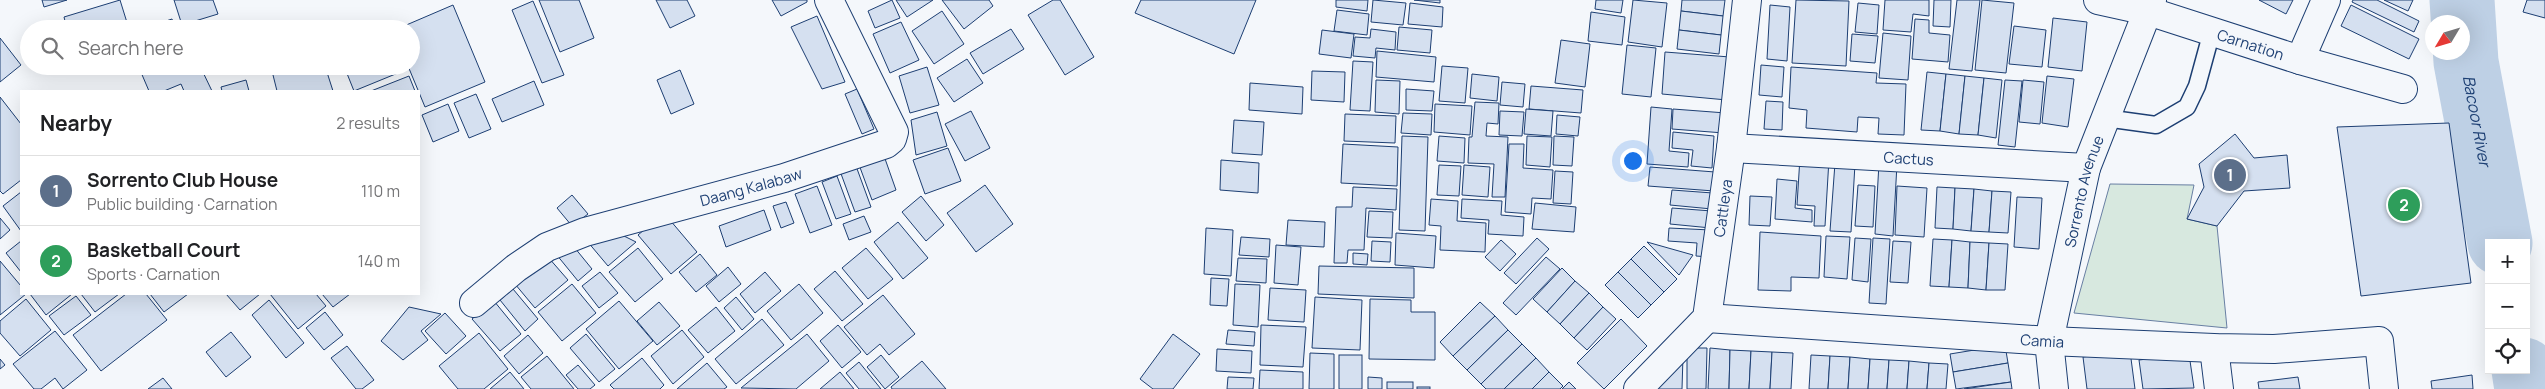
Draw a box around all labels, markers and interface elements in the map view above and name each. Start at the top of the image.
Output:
north arrow [2425,15,2470,60]
search box [20,20,420,75]
street label: Carnation [2215,23,2287,65]
icon: search [38,34,66,62]
text: Search here [78,35,184,61]
water label: Bacoor River [2458,74,2497,170]
text: Nearby [40,109,112,137]
text: 2 results [336,112,400,134]
street label: Sorrento Avenue [2059,132,2108,249]
street label: Cactus [1883,146,1934,170]
your location [1620,148,1646,174]
pin: 1 [2214,156,2246,194]
street label: Daang Kalabaw [698,162,805,211]
text: Sorrento Club House [87,167,278,193]
street label: Cattleya [1708,178,1737,238]
text: 1 [52,180,60,202]
text: 110 m [361,180,400,202]
pin: 2 [2388,186,2420,224]
text: Public building · Carnation [87,193,277,215]
text: Basketball Court [87,237,241,263]
map controls [2485,239,2530,374]
button: + [2485,239,2530,284]
text: 2 [51,250,61,272]
text: 140 m [358,250,400,272]
text: Sports · Carnation [87,263,220,285]
button: − [2485,284,2530,329]
street label: Camia [2020,329,2064,352]
button: locate [2485,329,2530,374]

